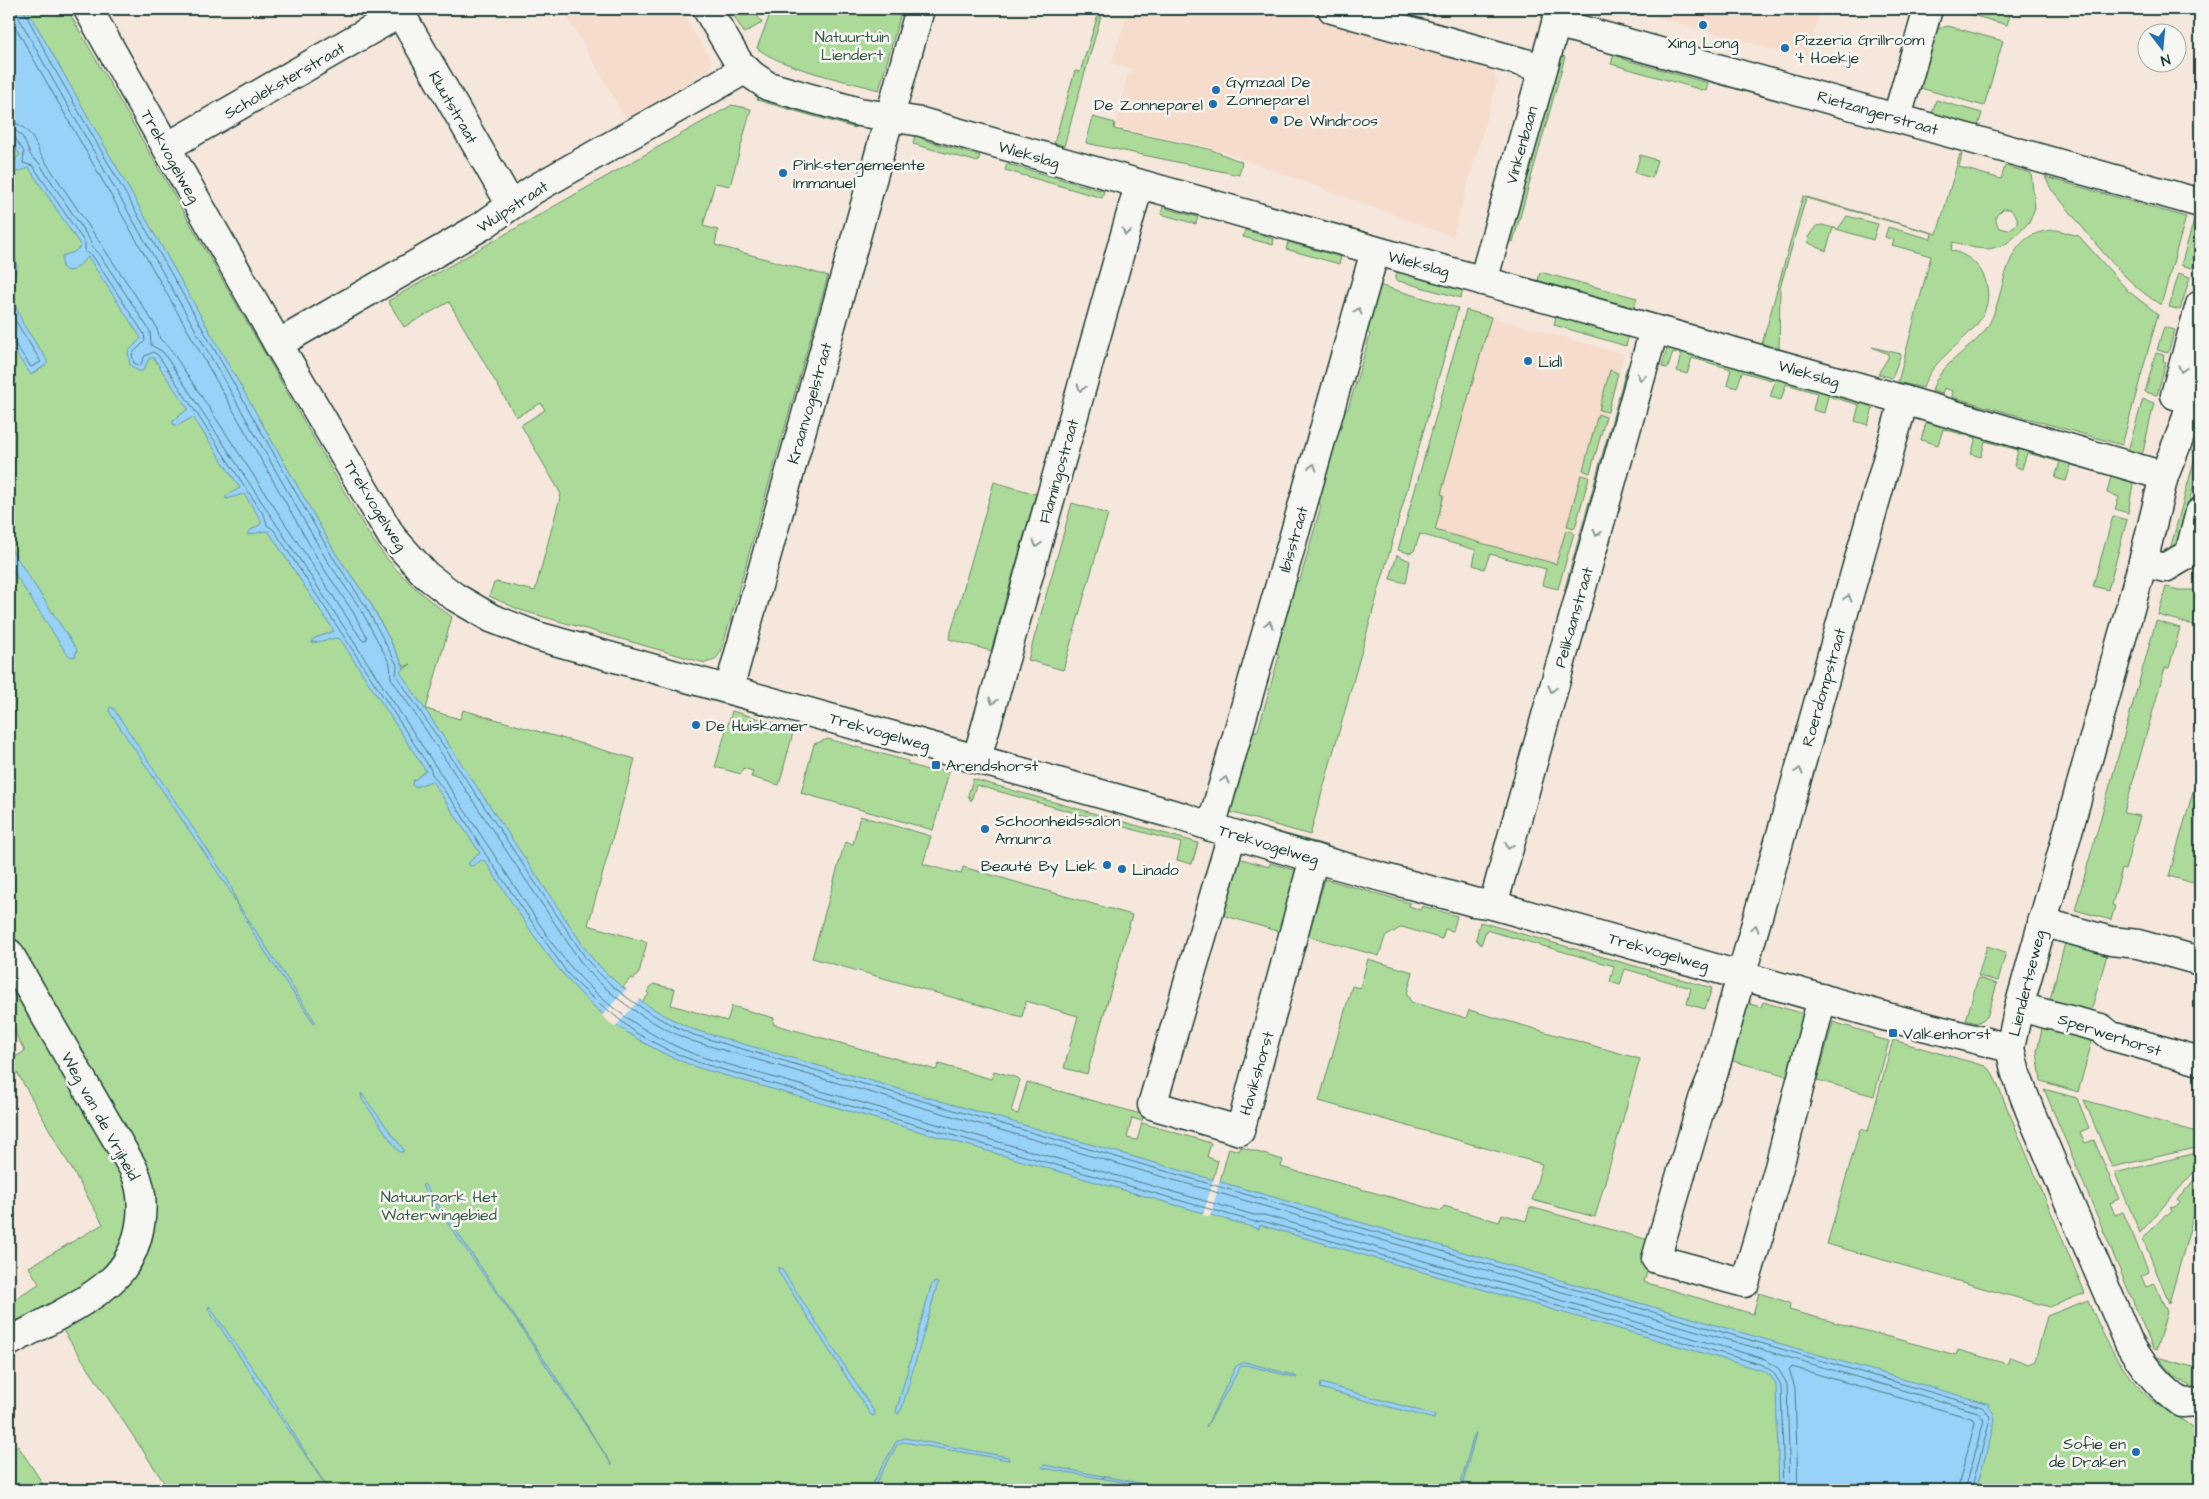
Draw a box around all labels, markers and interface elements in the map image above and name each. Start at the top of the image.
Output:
marker: Xing Long [1697,19,1709,31]
north arrow [2136,22,2186,72]
park label: Natuurtuin Liendert [815,26,889,66]
place label: Pizzeria Grillroom 't Hoekje [1795,29,1925,69]
place label: Xing Long [1668,32,1739,55]
street label: Scholeksterstraat [220,37,350,124]
marker: Pizzeria Grillroom 't Hoekje [1779,42,1791,54]
text: N [2158,49,2172,70]
street label: Kluutstraat [423,67,483,149]
place label: Gymzaal De Zonneparel [1226,71,1311,111]
marker: Gymzaal De Zonneparel [1210,84,1222,96]
street label: Rietzangerstraat [1814,85,1941,142]
place label: De Zonneparel [1094,94,1203,116]
marker: De Zonneparel [1207,98,1219,110]
street label: Vinkenbaan [1500,104,1544,187]
street label: Trekvogelweg [134,106,205,208]
place label: De Windroos [1284,110,1378,132]
marker: De Windroos [1268,114,1280,126]
street label: Wiekslag [995,136,1062,175]
place label: Pinkstergemeente Immanuel [793,154,926,194]
marker: Pinkstergemeente Immanuel [777,167,789,179]
street label: Wulpstraat [473,175,553,238]
one-way arrow [1121,227,1132,236]
street label: Wiekslag [1385,245,1452,284]
one-way arrow [1352,307,1362,316]
street label: Kraanvogelstraat [782,339,839,467]
place label: Lidl [1538,351,1562,373]
marker: Lidl [1522,355,1534,367]
street label: Wiekslag [1775,355,1842,394]
one-way arrow [2177,364,2188,373]
one-way arrow [1636,372,1647,381]
one-way arrow [1077,383,1087,392]
street label: Flamingostraat [1034,416,1086,526]
street label: Trekvogelweg [337,456,412,556]
one-way arrow [1307,464,1317,472]
street label: Ibisstraat [1274,503,1314,575]
one-way arrow [1593,528,1603,537]
one-way arrow [1033,540,1043,548]
street label: Pelikaanstraat [1549,564,1599,670]
one-way arrow [1843,595,1853,603]
one-way arrow [1263,619,1274,628]
street label: Roerdompstraat [1797,625,1852,749]
one-way arrow [1548,685,1558,693]
one-way arrow [989,696,999,704]
street label: Trekvogelweg [827,707,933,758]
place label: De Huiskamer [706,715,808,737]
marker: De Huiskamer [690,719,702,731]
place label: Arendshorst [946,755,1039,777]
marker: Arendshorst [930,759,942,771]
one-way arrow [1794,768,1804,776]
one-way arrow [1219,776,1230,785]
place label: Schoonheidssalon Amunra [995,810,1120,850]
street label: Trekvogelweg [1216,819,1322,872]
marker: Schoonheidssalon Amunra [979,823,991,835]
one-way arrow [1504,841,1515,850]
place label: Beauté By Liek [981,855,1097,878]
marker: Beauté By Liek [1101,859,1113,871]
place label: Linado [1132,859,1179,881]
marker: Linado [1116,863,1128,875]
one-way arrow [1749,923,1760,932]
street label: Trekvogelweg [1606,927,1712,978]
street label: Liendertseweg [2003,928,2052,1039]
street label: Sperwerhorst [2055,1008,2165,1062]
place label: Valkenhorst [1903,1023,1991,1045]
marker: Valkenhorst [1887,1027,1899,1039]
street label: Havikshorst [1234,1028,1280,1118]
street label: Weg van de Vrijheid [55,1048,145,1185]
park label: Natuurpark Het Waterwingebied [381,1186,498,1227]
place label: Sofie en de Draken [2049,1433,2126,1473]
marker: Sofie en de Draken [2130,1446,2142,1458]

